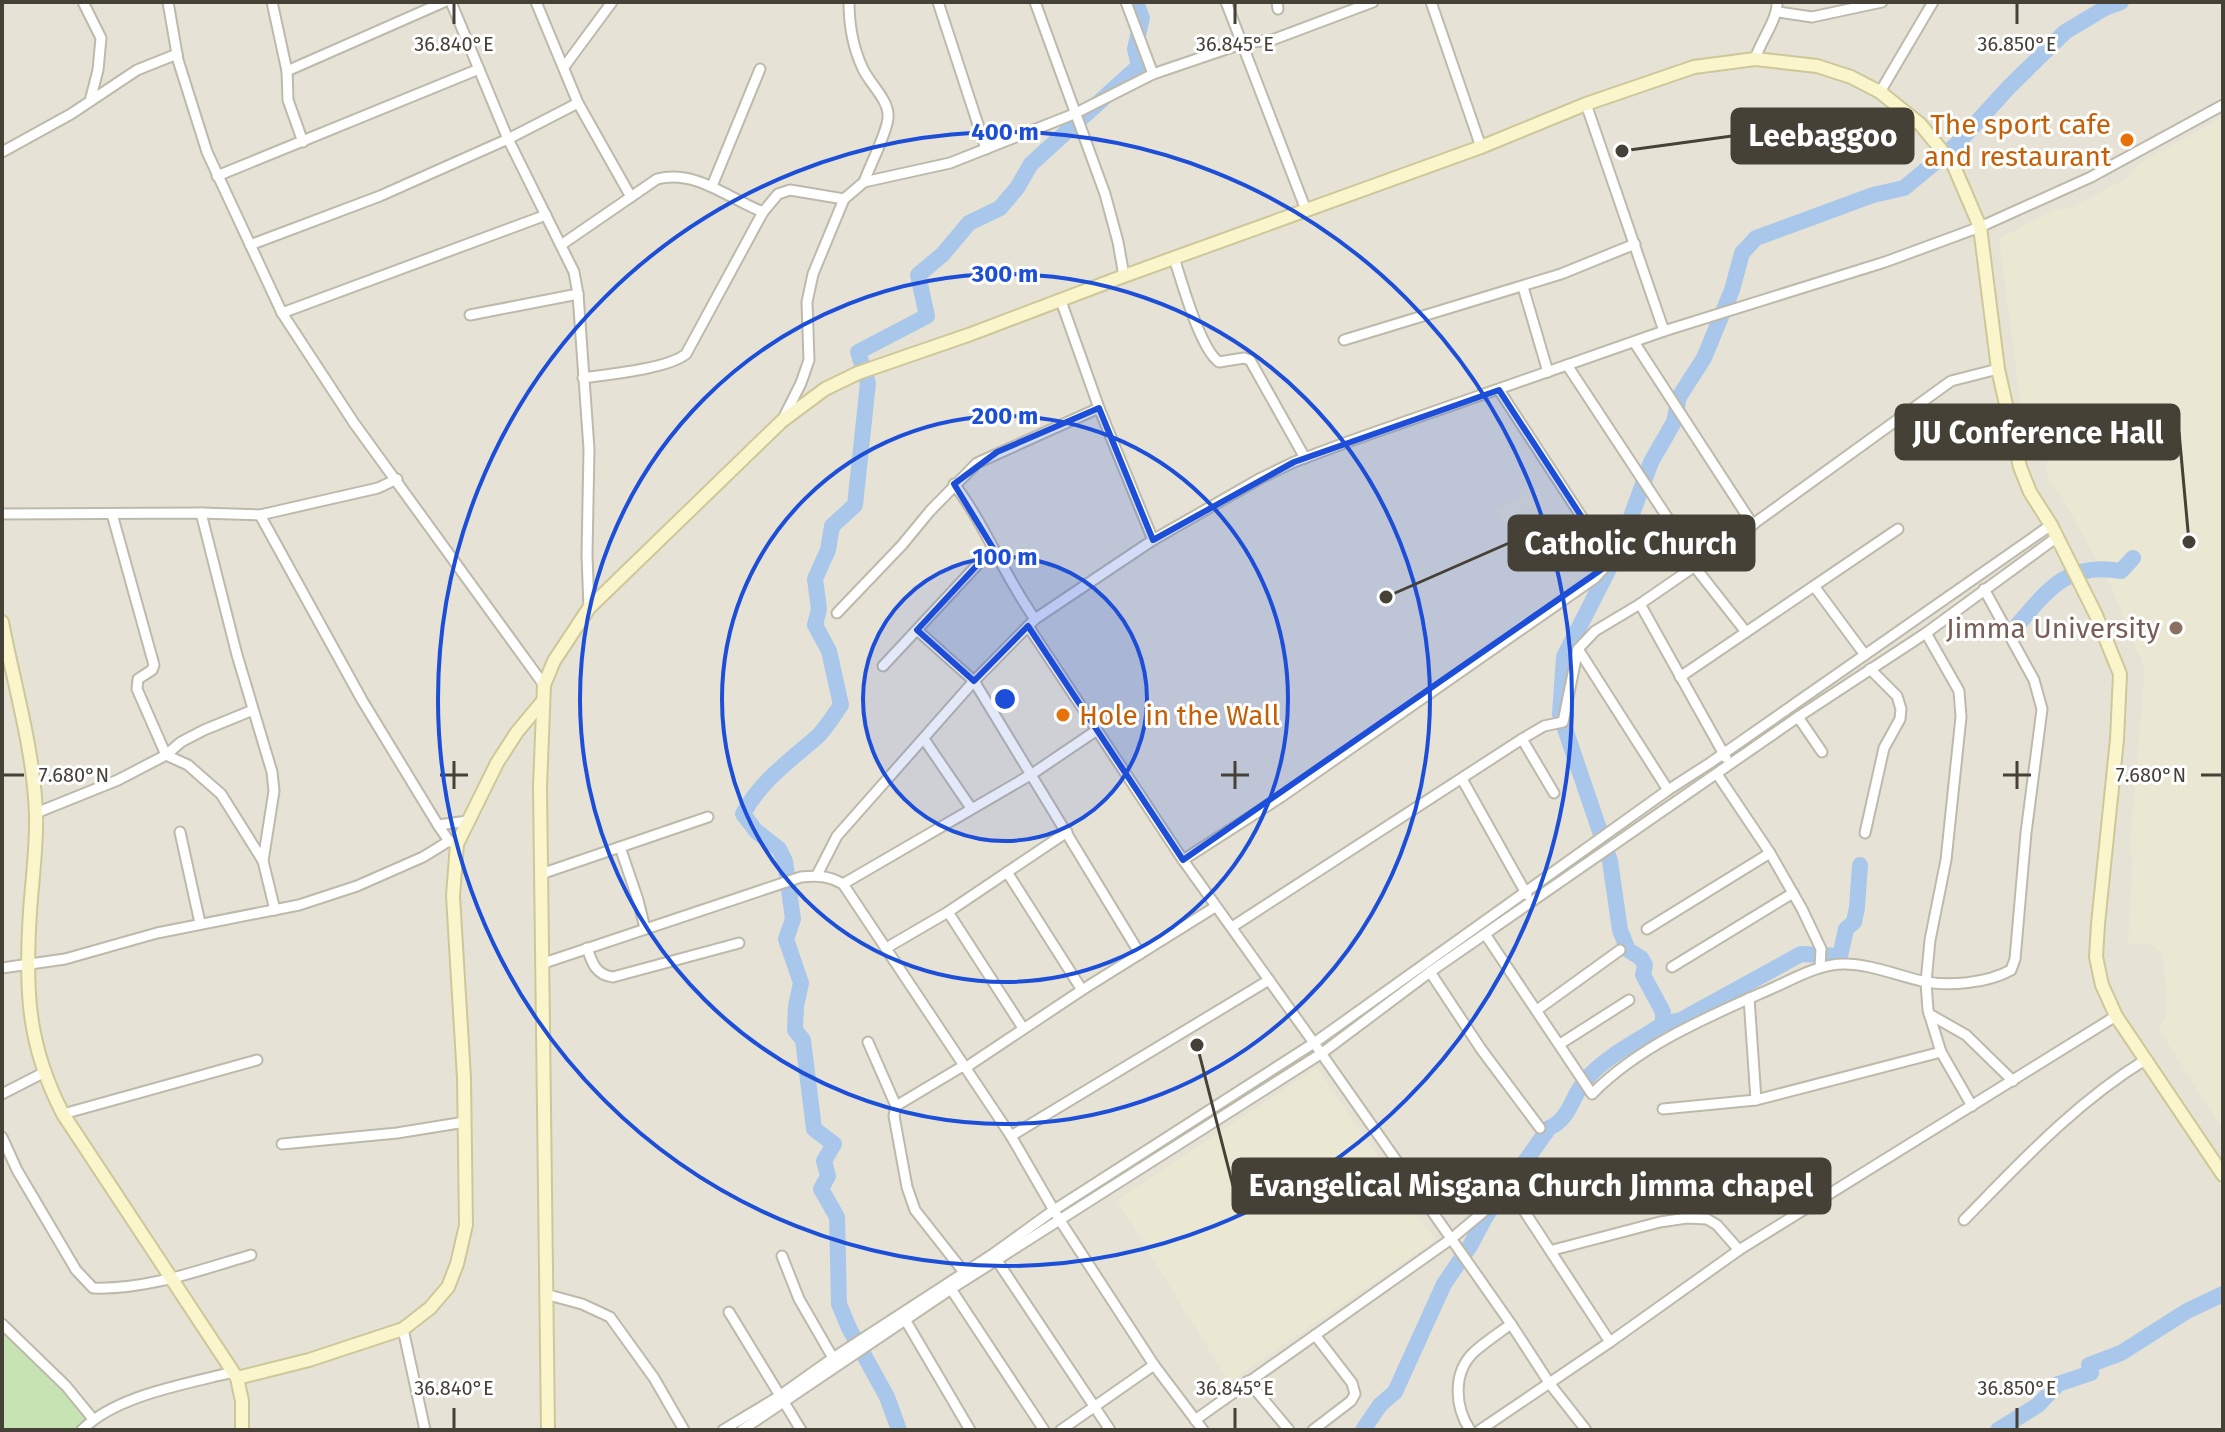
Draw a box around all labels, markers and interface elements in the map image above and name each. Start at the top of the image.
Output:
text: 36.840°E [414,32,494,56]
text: 36.845°E [1196,32,1274,56]
text: 36.850°E [1978,32,2056,56]
place label: The sport cafe and restaurant [1924,108,2112,173]
callout: Leebaggoo [1732,109,1913,163]
text: 400 m [971,118,1039,146]
text: Leebaggoo [1749,118,1897,154]
marker: The sport cafe and restaurant [2118,131,2136,149]
text: 300 m [971,260,1038,288]
text: 200 m [972,402,1038,430]
callout: JU Conference Hall [1896,405,2179,459]
text: JU Conference Hall [1912,415,2164,451]
callout: Catholic Church [1509,516,1754,570]
text: Catholic Church [1525,526,1737,562]
text: 100 m [972,543,1038,571]
place label: Jimma University [1946,612,2160,645]
marker: Jimma University [2167,619,2185,637]
centre of rings [991,685,1019,713]
place label: Hole in the Wall [1079,699,1280,732]
marker: Hole in the Wall [1054,706,1072,724]
text: 7.680°N [39,763,109,787]
text: 7.680°N [2116,763,2186,787]
callout: Evangelical Misgana Church Jimma chapel [1233,1159,1830,1213]
text: Evangelical Misgana Church Jimma chapel [1249,1168,1813,1204]
text: 36.840°E [414,1376,494,1400]
text: 36.845°E [1196,1376,1274,1400]
text: 36.850°E [1978,1376,2056,1400]

